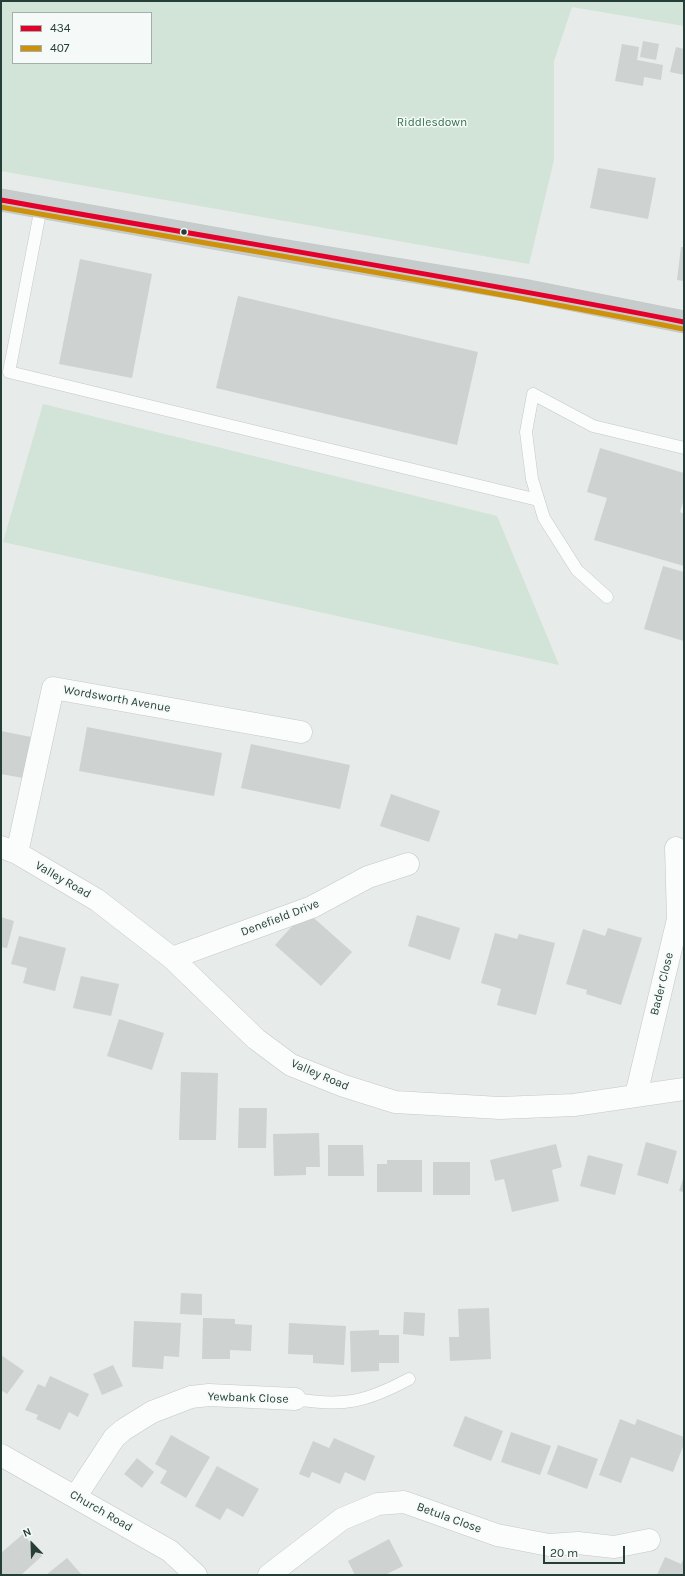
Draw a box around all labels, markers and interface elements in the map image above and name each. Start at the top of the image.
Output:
legend [12,12,152,64]
text: 434 [50,21,71,35]
text: 407 [50,41,69,55]
park label: Riddlesdown [397,116,467,130]
unlabelled marker [179,227,189,237]
street label: Wordsworth Avenue [62,683,172,715]
street label: Valley Road [33,858,93,902]
street label: Denefield Drive [239,896,321,940]
street label: Bader Close [647,951,677,1017]
street label: Valley Road [289,1056,351,1094]
street label: Yewbank Close [207,1389,289,1407]
street label: Church Road [67,1487,135,1535]
street label: Betula Close [415,1500,483,1536]
north arrow [12,1524,52,1564]
text: N [21,1525,33,1540]
scale bar [545,1538,627,1564]
text: 20 m [550,1546,578,1560]

